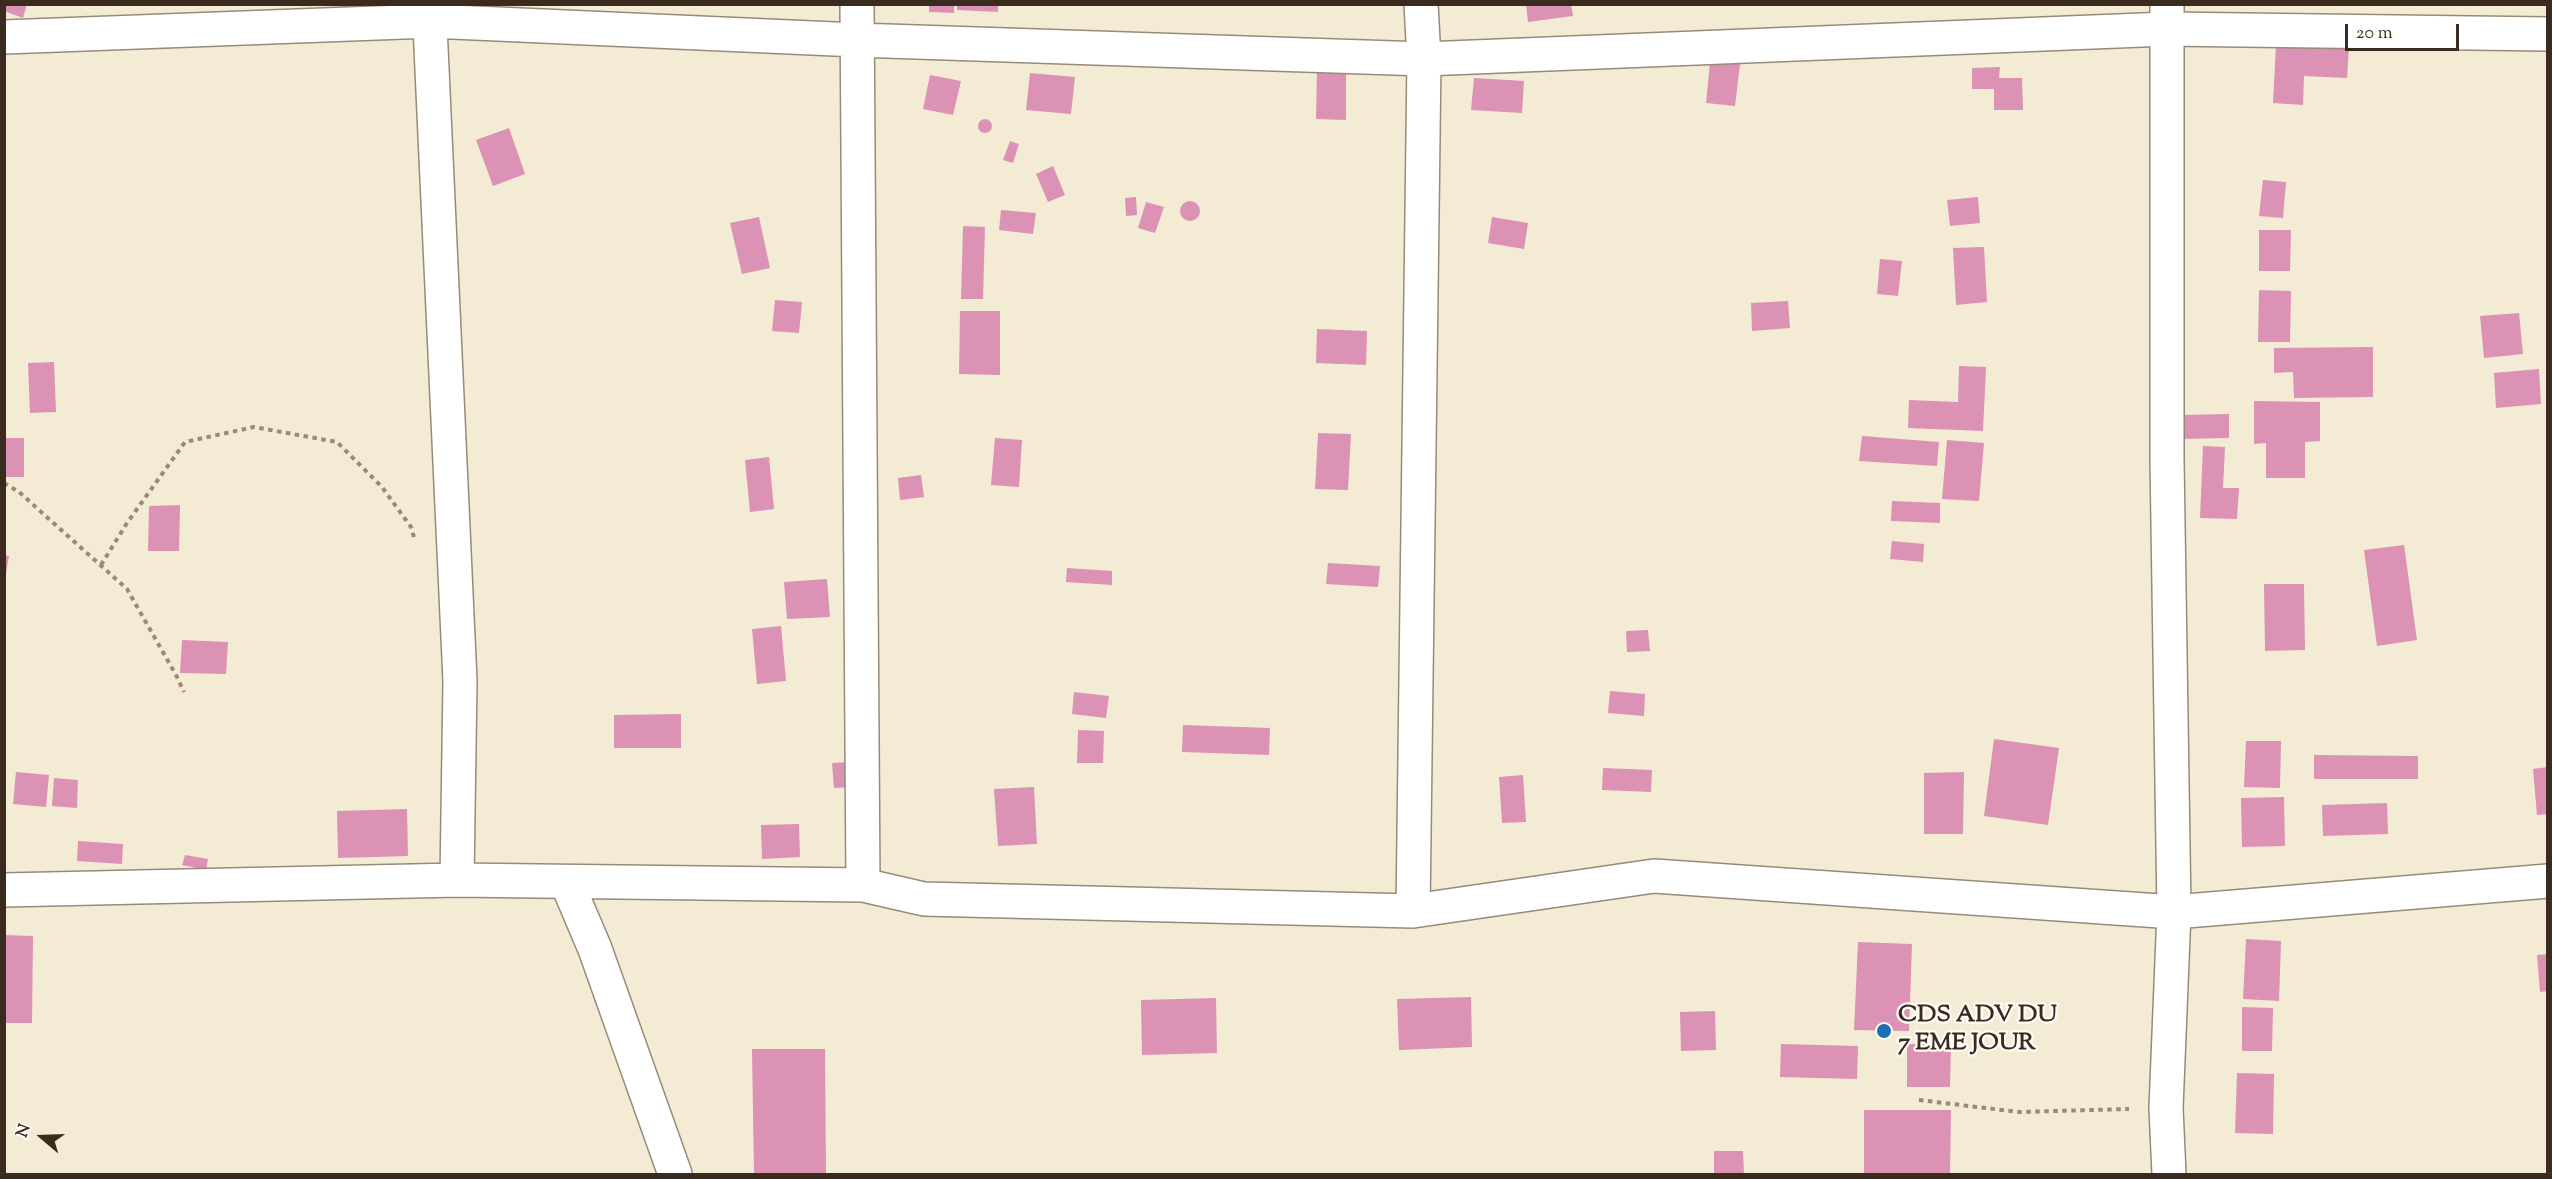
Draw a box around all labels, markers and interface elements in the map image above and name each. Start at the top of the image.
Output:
scale bar [2348,12,2462,50]
text: 20 m [2356,21,2393,47]
place label: CDS ADV DU 7 EME JOUR [1898,1003,2057,1059]
marker: CDS ADV DU 7 EME JOUR [1875,1022,1893,1040]
north arrow [12,1107,72,1167]
text: N [12,1121,37,1141]

